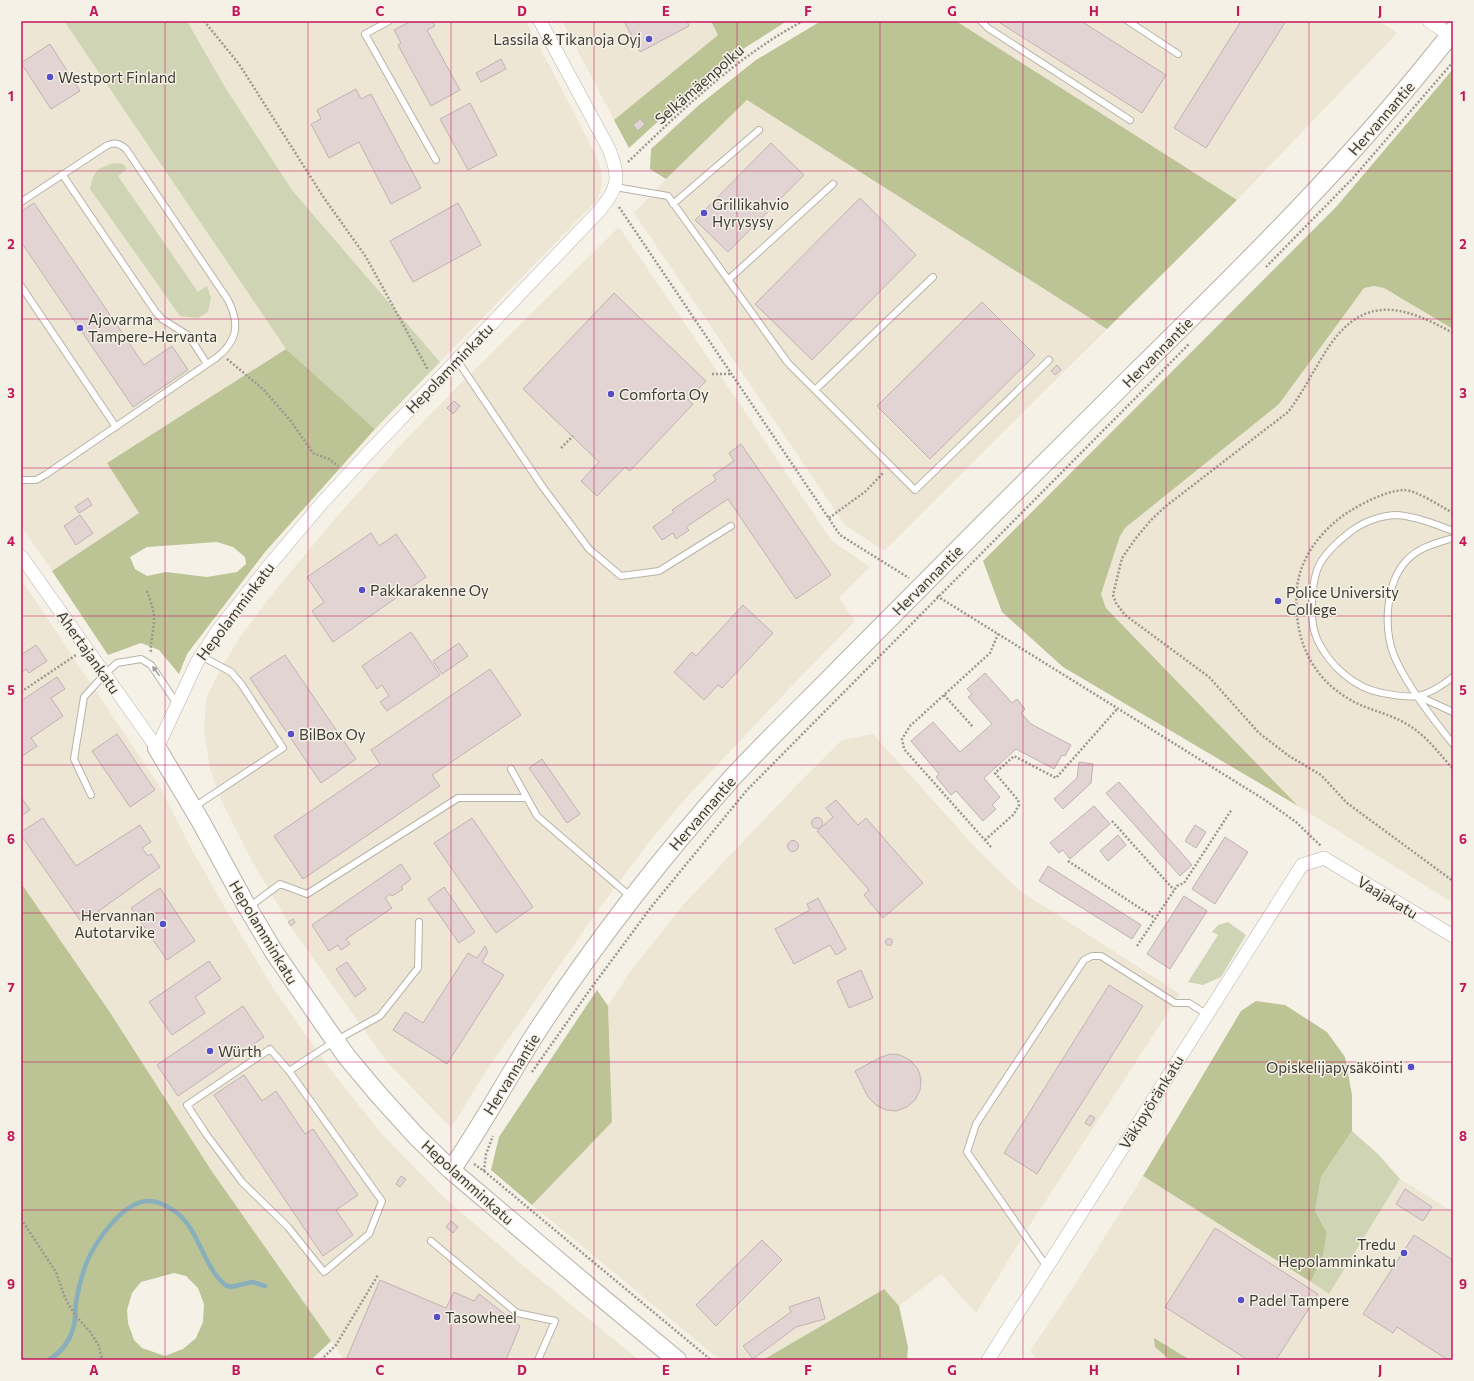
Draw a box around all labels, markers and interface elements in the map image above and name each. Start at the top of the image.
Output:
text: A [89,3,99,19]
text: B [232,3,241,19]
text: C [376,3,385,19]
text: D [517,3,527,19]
text: E [662,3,670,19]
text: F [804,3,812,19]
text: G [947,3,957,19]
text: H [1089,3,1099,19]
text: I [1236,3,1240,19]
text: J [1378,3,1382,19]
place label: Lassila & Tikanoja Oyj [493,30,641,48]
marker: Lassila & Tikanoja Oyj [644,34,654,44]
street label: Selkämäenpolku [651,40,747,128]
place label: Westport Finland [58,68,176,86]
marker: Westport Finland [45,72,55,82]
street label: Hervannantie [1344,77,1418,159]
text: 1 [8,88,14,104]
text: 1 [1460,88,1466,104]
place label: Grillikahvio Hyrysysy [712,195,789,230]
marker: Grillikahvio Hyrysysy [699,208,709,218]
text: 2 [7,236,15,252]
text: 2 [1459,236,1467,252]
place label: Ajovarma Tampere-Hervanta [88,310,217,345]
street label: Hervannantie [1118,313,1196,391]
street label: Hepolamminkatu [402,319,496,417]
marker: Ajovarma Tampere-Hervanta [75,323,85,333]
text: 3 [7,385,15,401]
place label: Comforta Oy [619,385,709,403]
text: 3 [1459,385,1467,401]
marker: Comforta Oy [606,389,616,399]
text: 4 [7,533,15,549]
text: 4 [1459,533,1467,549]
street label: Hervannantie [888,541,966,619]
street label: Hepolamminkatu [192,559,278,663]
place label: Pakkarakenne Oy [370,581,489,599]
place label: Police University College [1286,583,1399,618]
marker: Pakkarakenne Oy [357,585,367,595]
marker: Police University College [1273,596,1283,606]
street label: Ahertajankatu [54,607,124,697]
one-way arrow [151,666,160,677]
text: 5 [7,682,15,698]
text: 5 [1459,682,1467,698]
place label: BilBox Oy [299,725,366,743]
marker: BilBox Oy [286,729,296,739]
street label: Hervannantie [665,772,739,854]
text: 6 [7,831,15,847]
text: 6 [1459,831,1467,847]
street label: Vaajakatu [1354,872,1422,922]
street label: Hepolamminkatu [226,877,302,987]
place label: Hervannan Autotarvike [74,906,155,941]
marker: Hervannan Autotarvike [158,919,168,929]
text: 7 [7,979,15,995]
text: 7 [1459,979,1467,995]
street label: Hervannantie [479,1030,543,1118]
place label: Würth [218,1042,262,1060]
marker: Würth [205,1046,215,1056]
street label: Väkipyöränkatu [1115,1052,1187,1152]
place label: Opiskelijapysäköinti [1266,1058,1403,1076]
marker: Opiskelijapysäköinti [1406,1062,1416,1072]
text: 8 [7,1128,15,1144]
text: 8 [1459,1128,1467,1144]
street label: Hepolamminkatu [418,1136,518,1228]
place label: Tredu Hepolamminkatu [1278,1235,1396,1270]
marker: Tredu Hepolamminkatu [1399,1248,1409,1258]
text: 9 [7,1276,15,1292]
text: 9 [1459,1276,1467,1292]
place label: Padel Tampere [1249,1291,1349,1309]
marker: Padel Tampere [1236,1295,1246,1305]
place label: Tasowheel [445,1308,517,1326]
marker: Tasowheel [432,1312,442,1322]
text: A [89,1362,99,1378]
text: B [232,1362,241,1378]
text: C [376,1362,385,1378]
text: D [517,1362,527,1378]
text: E [662,1362,670,1378]
text: F [804,1362,812,1378]
text: G [947,1362,957,1378]
text: H [1089,1362,1099,1378]
text: I [1236,1362,1240,1378]
text: J [1378,1362,1382,1378]

